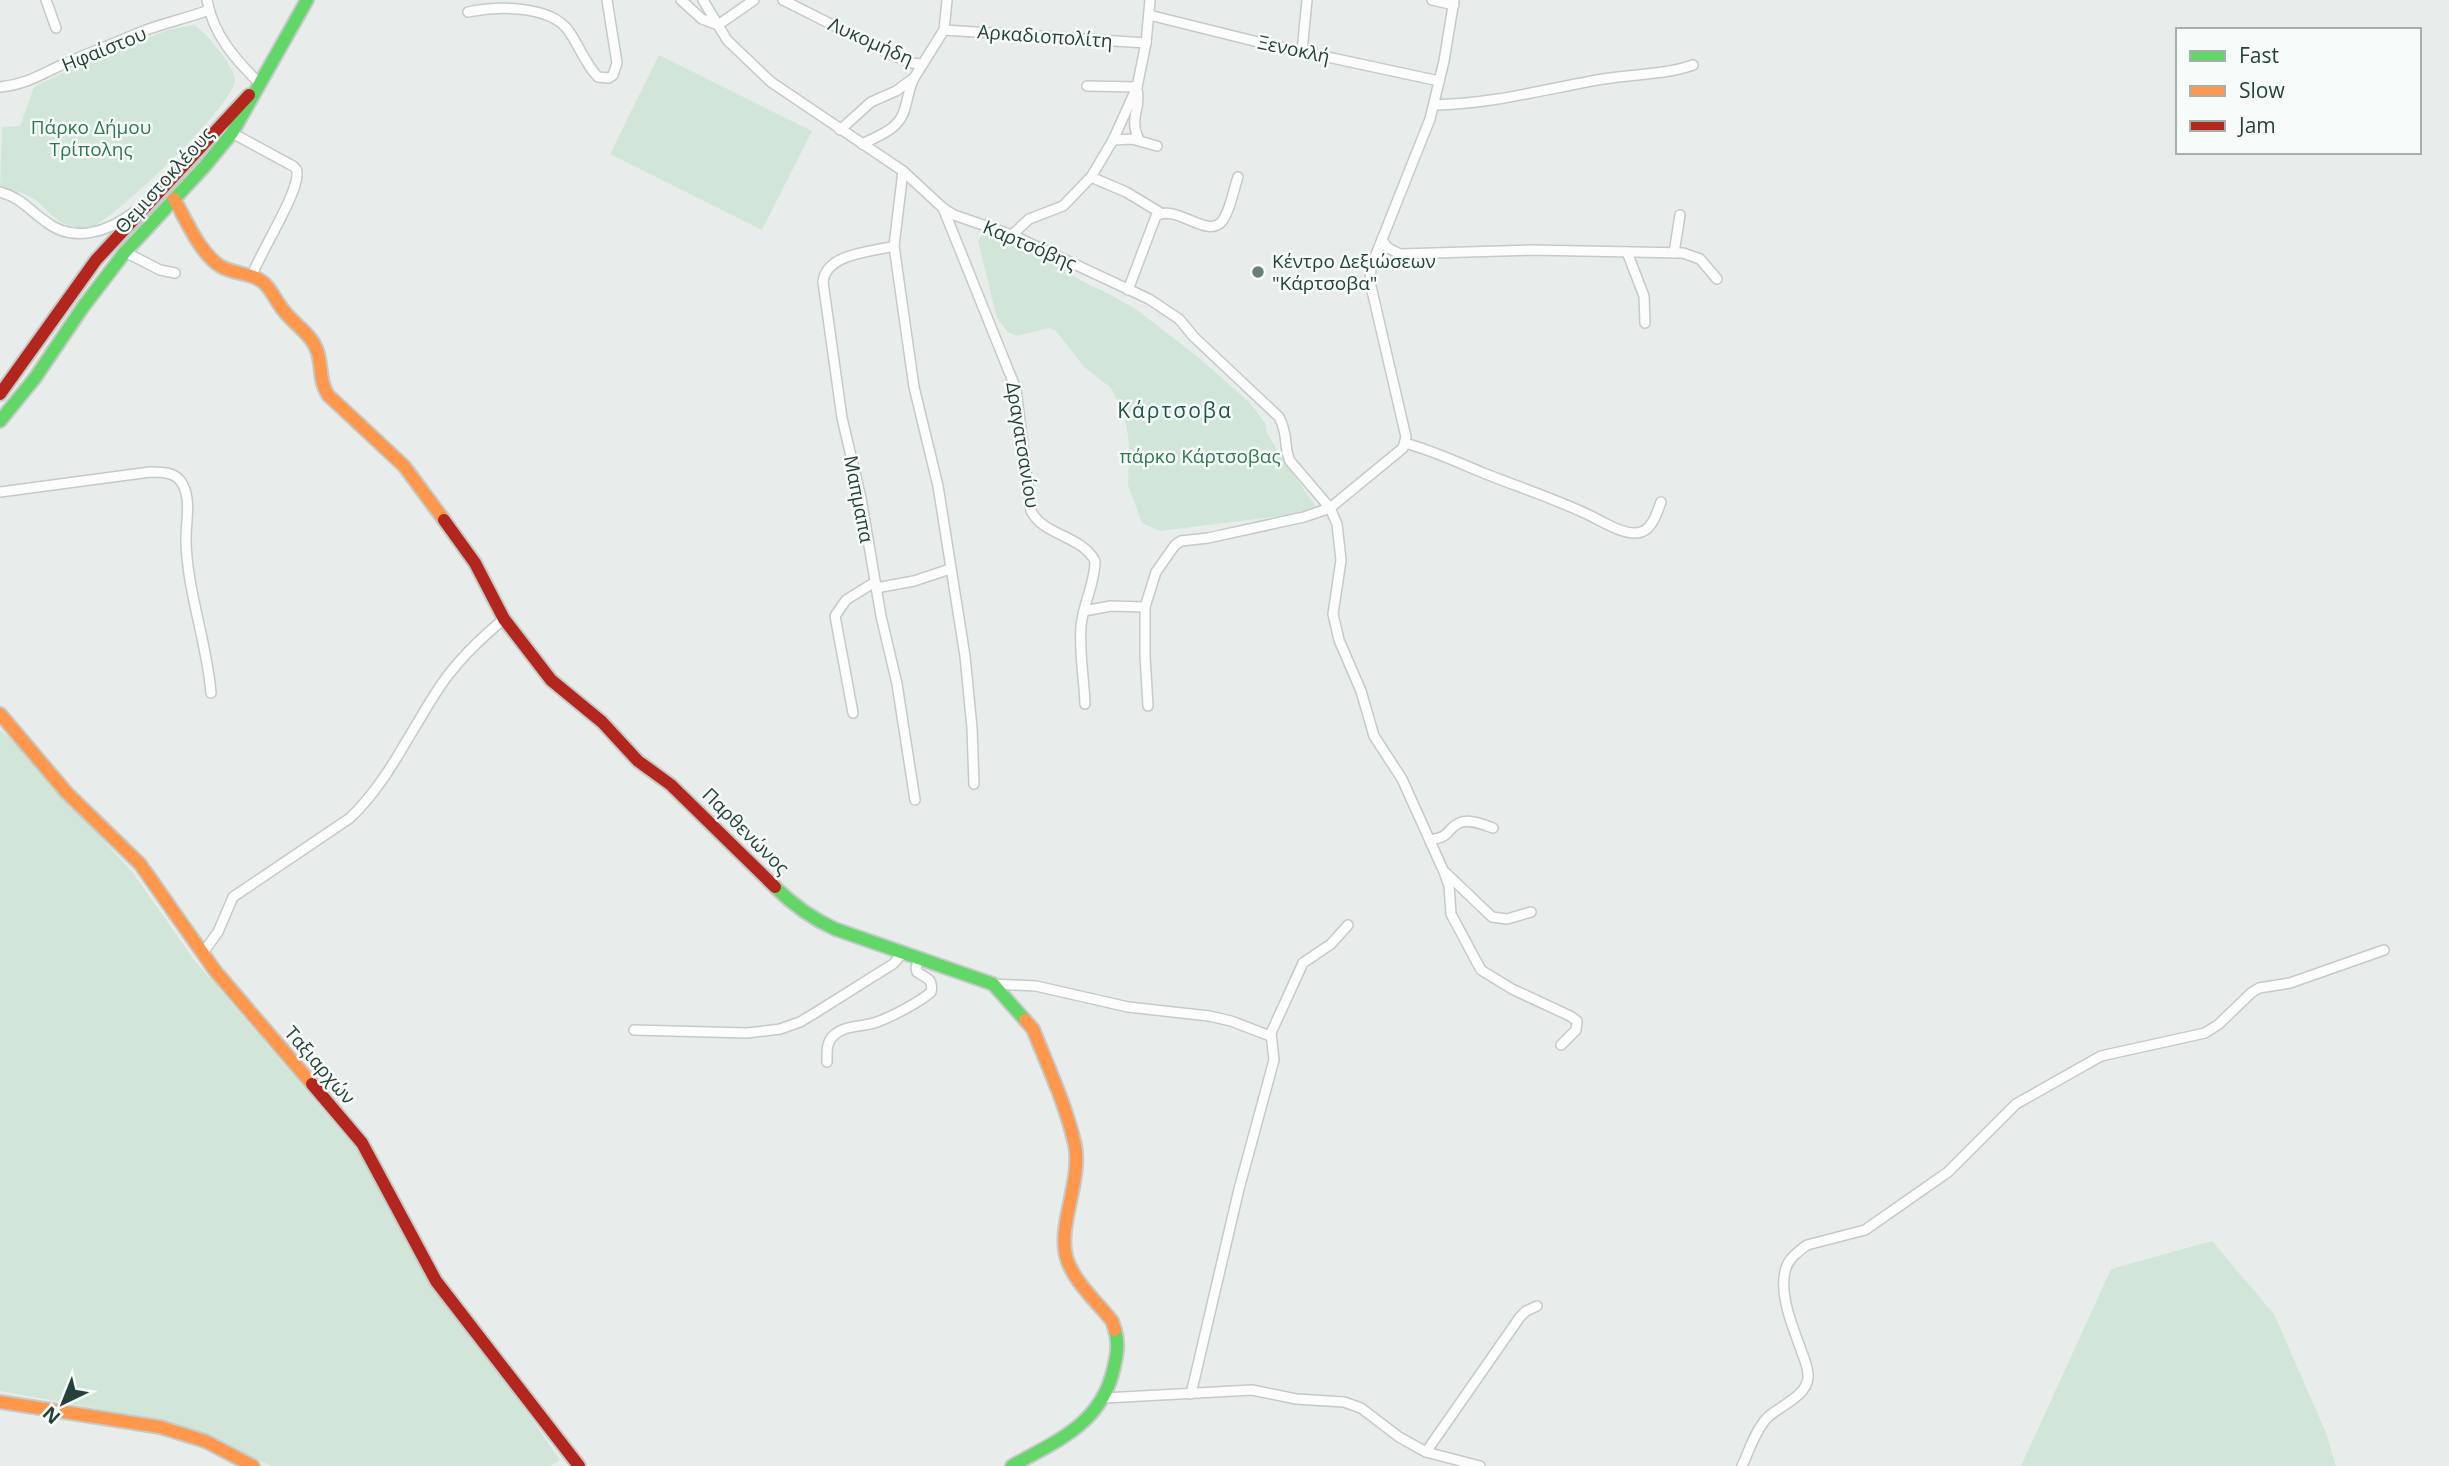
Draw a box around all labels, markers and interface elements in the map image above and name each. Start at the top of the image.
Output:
street label: Λυκομήδη [824,11,918,71]
street label: Αρκαδιοπολίτη [977,18,1113,54]
street label: Ηφαίστου [58,20,150,78]
legend [2176,28,2421,154]
street label: Ξενοκλή [1256,29,1332,69]
text: Fast [2239,41,2279,69]
text: Slow [2239,76,2285,104]
text: Jam [2237,111,2276,139]
park label: Πάρκο Δήμου Τρίπολης [31,114,151,162]
street label: Θεμιστοκλέους [109,121,219,239]
street label: Καρτσόβης [979,214,1081,276]
place label: Κέντρο Δεξιώσεων "Κάρτσοβα" [1272,248,1436,296]
marker: Κέντρο Δεξιώσεων "Κάρτσοβα" [1250,264,1266,280]
street label: Δραγατσανίου [1000,380,1046,510]
district label: Κάρτσοβα [1117,396,1233,424]
park label: πάρκο Κάρτσοβας [1119,443,1281,469]
street label: Μαπμαπα [838,453,880,545]
street label: Παρθενώνος [697,782,795,880]
street label: Ταξιαρχών [279,1020,361,1110]
north arrow [28,1368,98,1438]
text: N [37,1401,66,1430]

